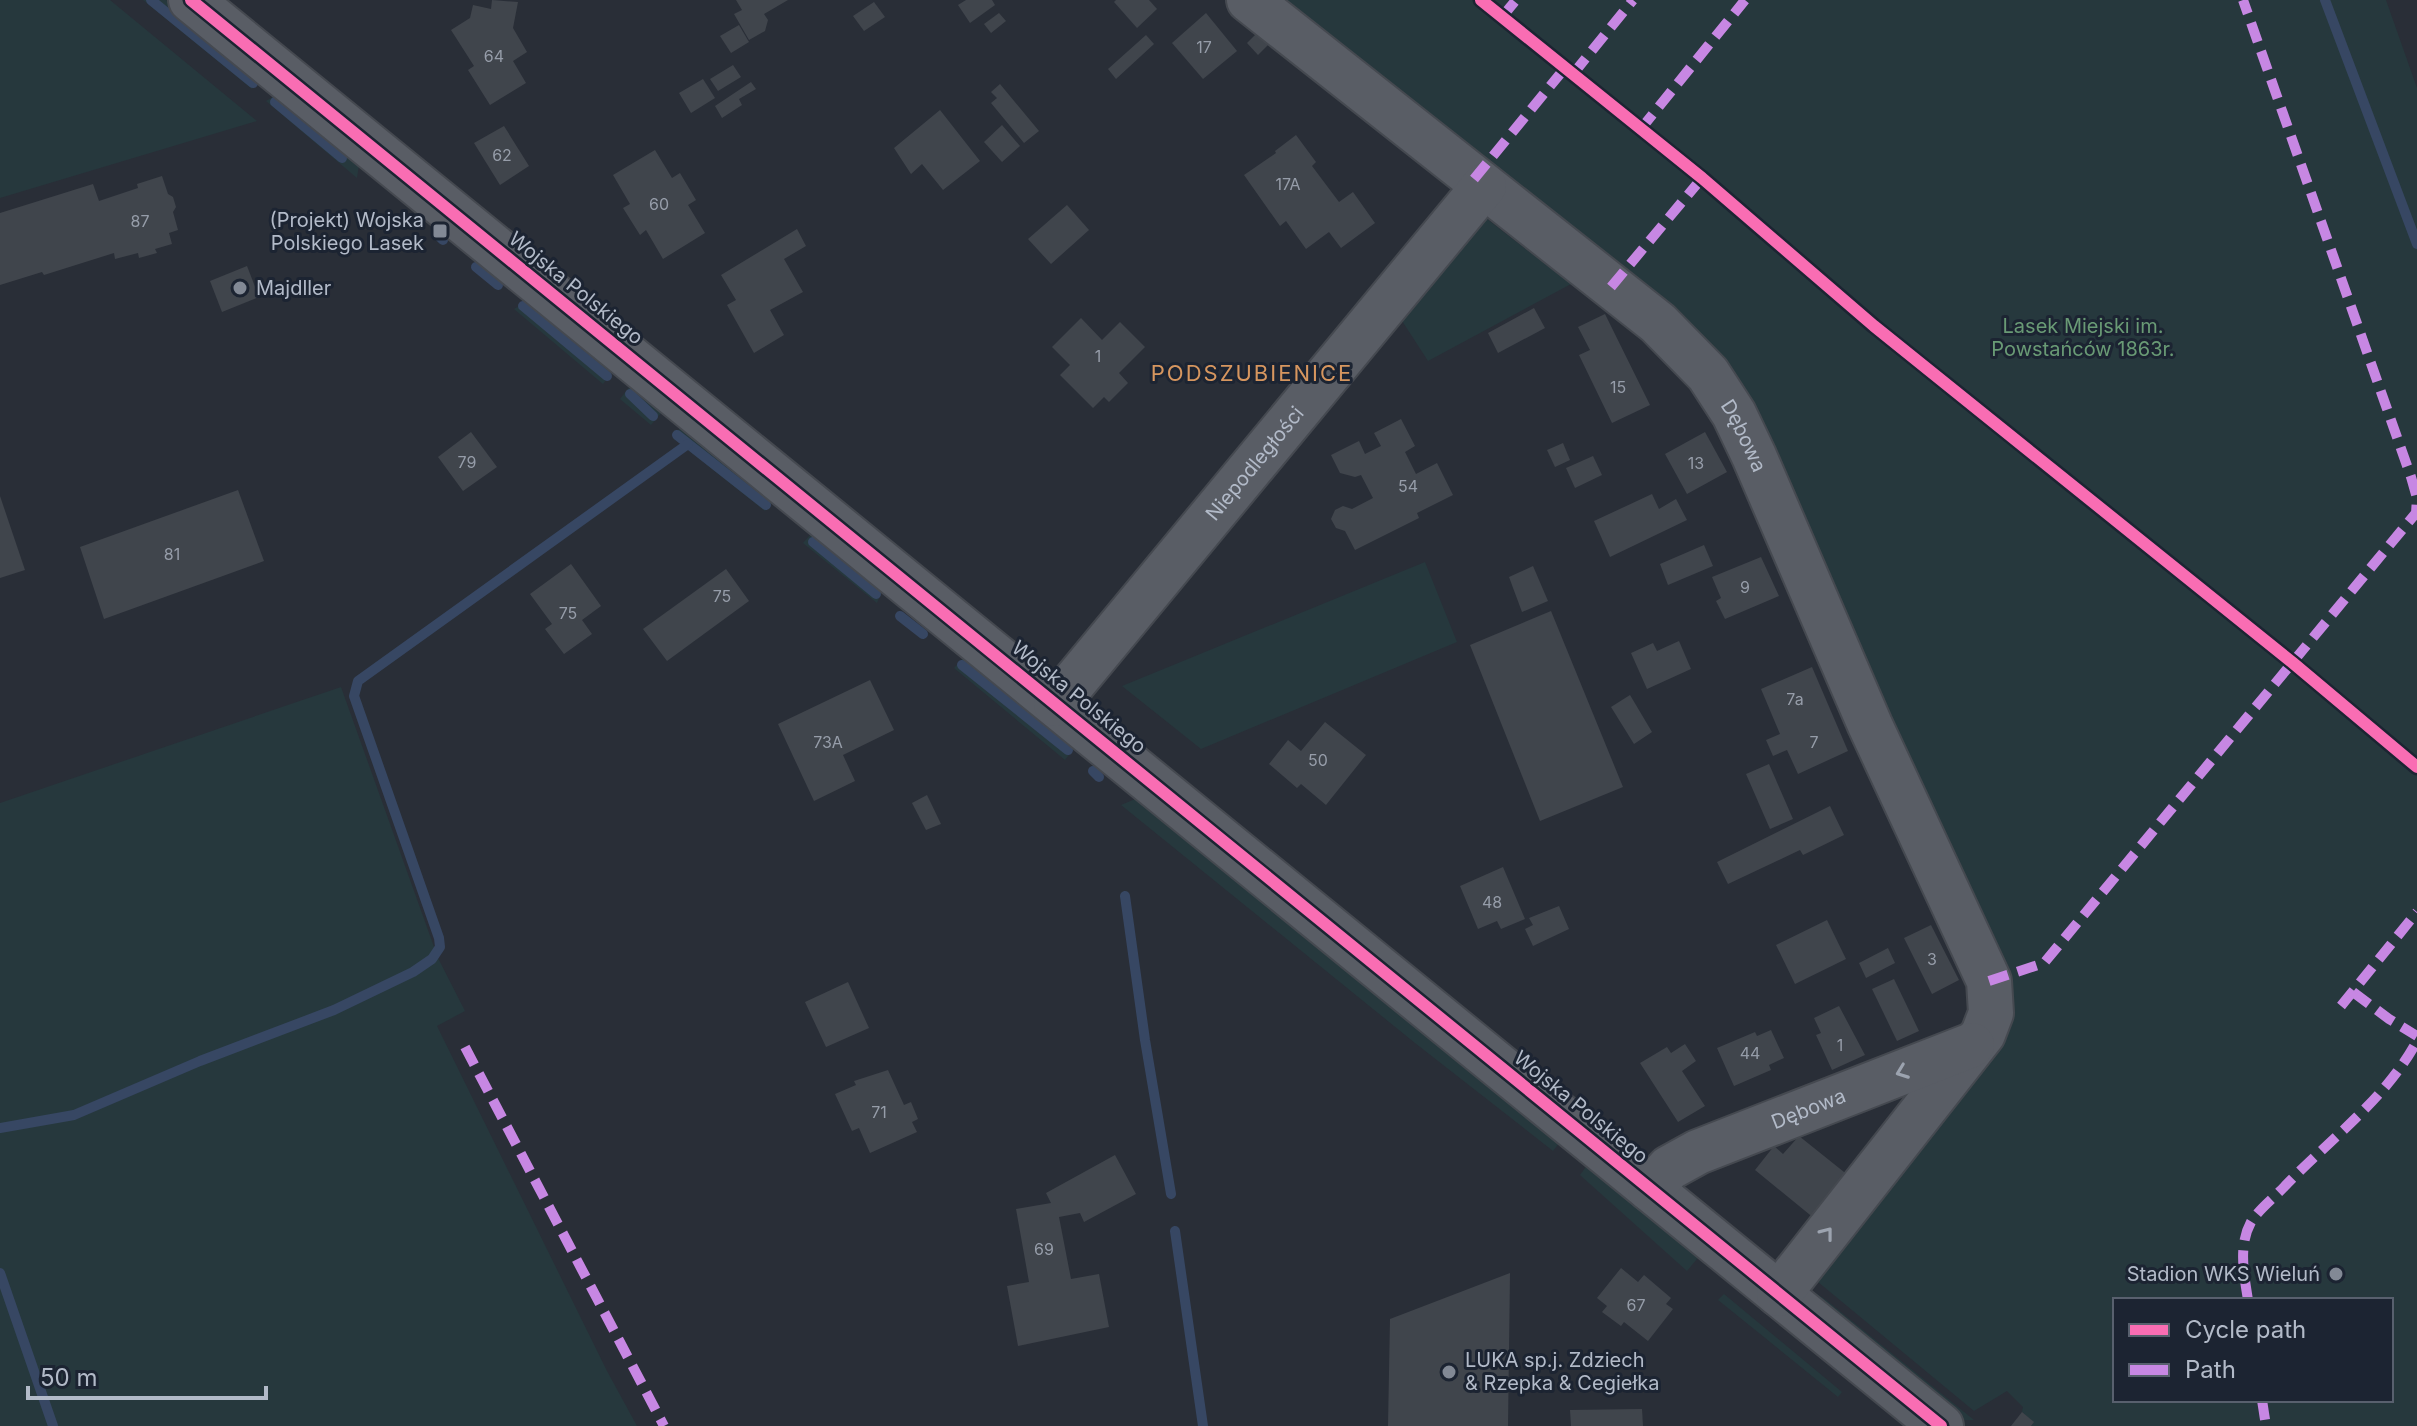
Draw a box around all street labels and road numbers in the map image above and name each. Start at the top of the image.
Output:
street label: Wojska Polskiego [504,227,648,349]
street label: Dębowa [1716,395,1771,475]
street label: Niepodległości [1201,402,1309,525]
street label: Wojska Polskiego [1007,636,1151,758]
street label: Wojska Polskiego [1509,1046,1653,1168]
street label: Dębowa [1768,1084,1849,1134]

